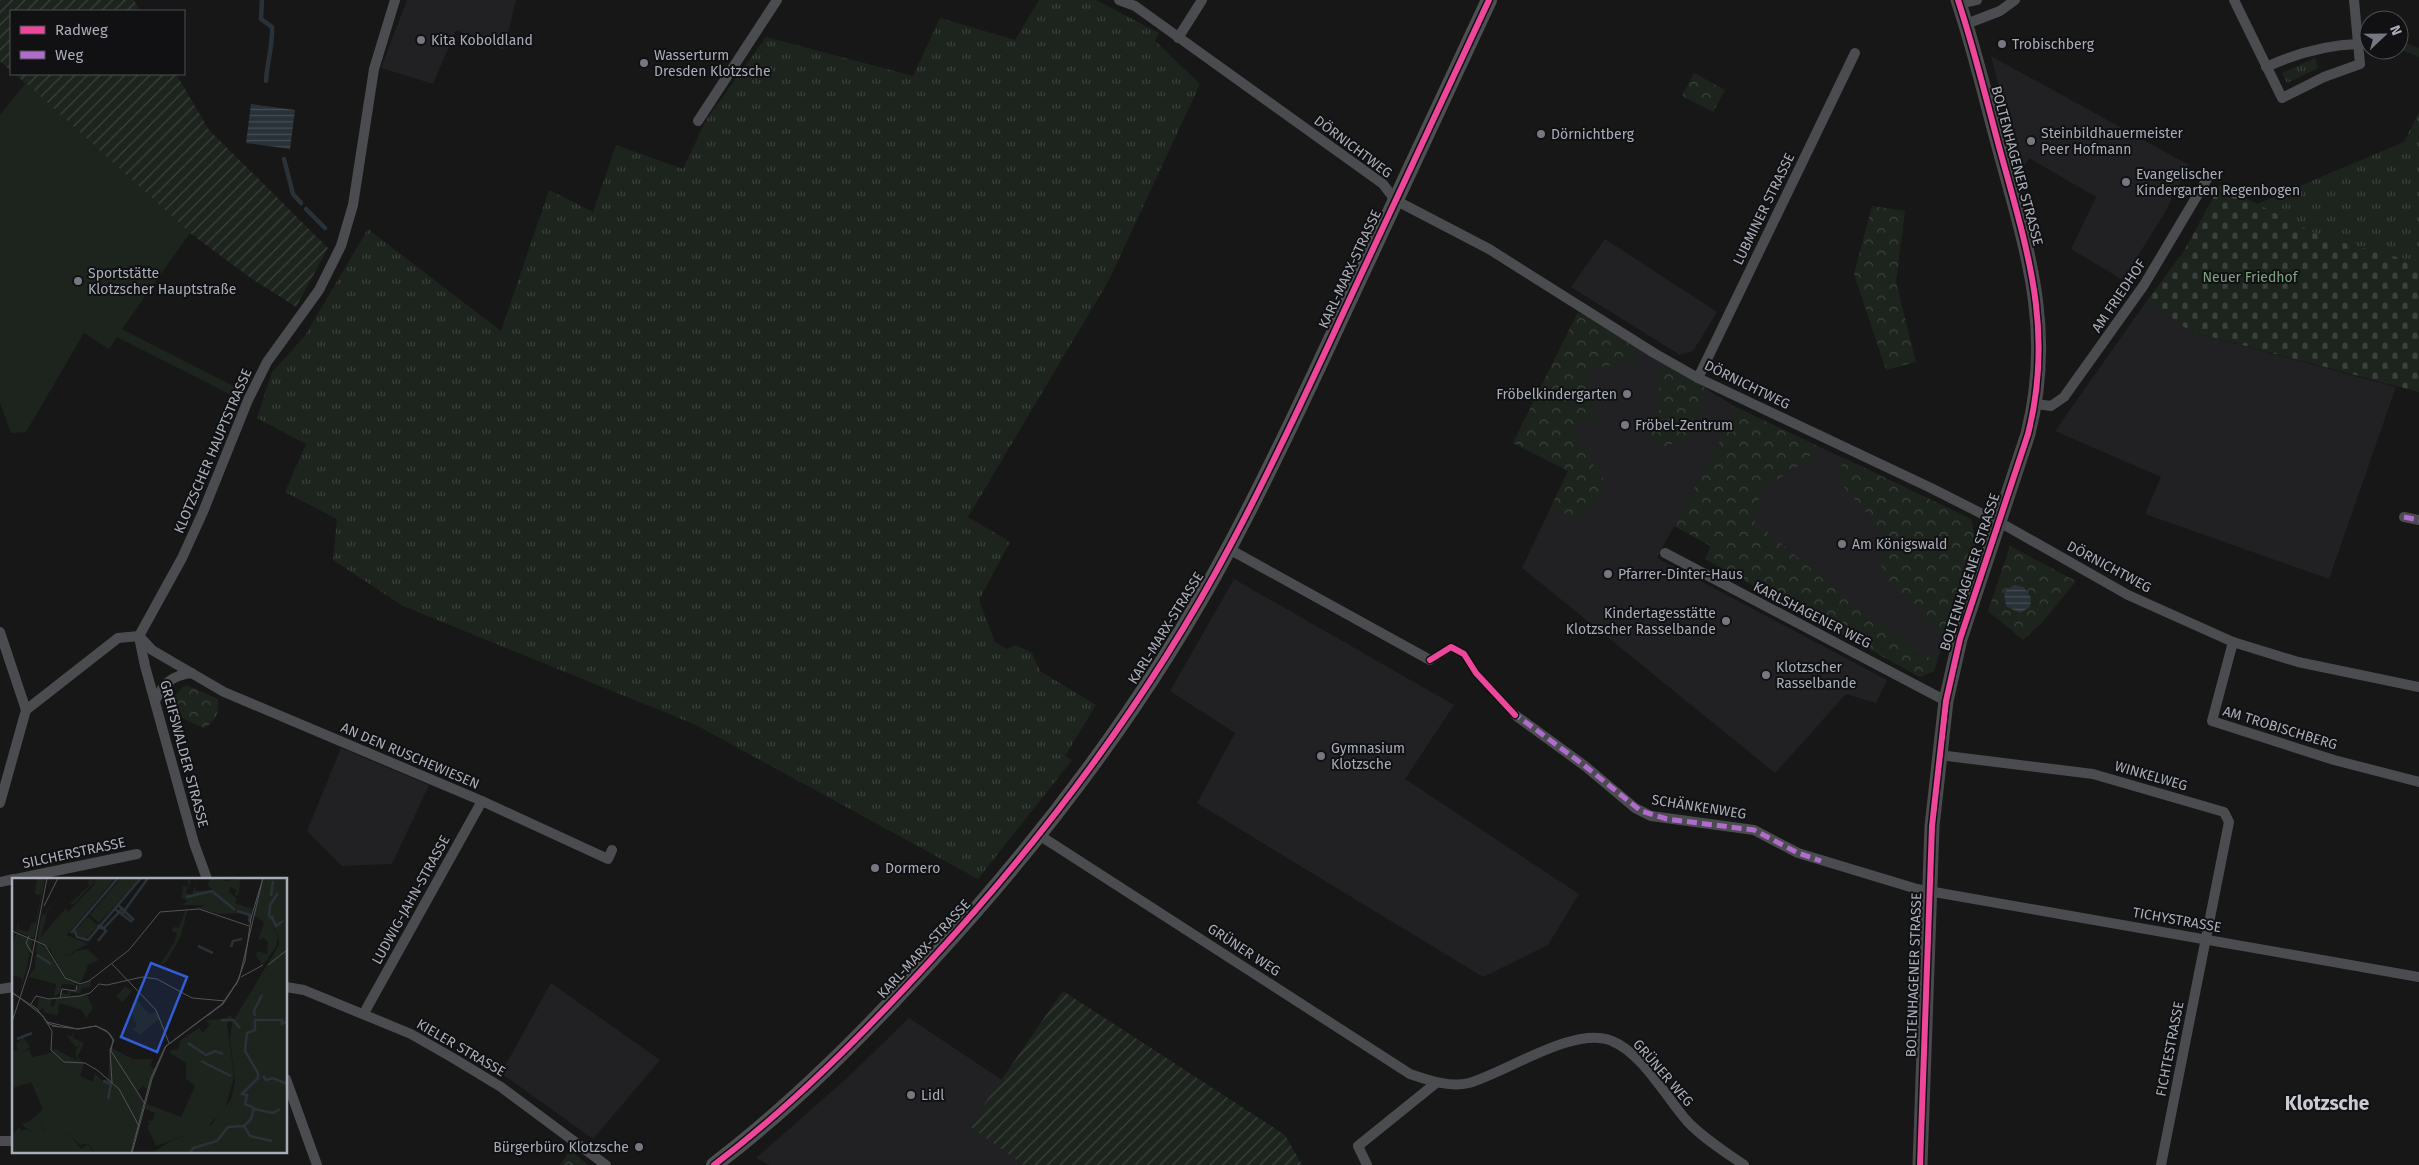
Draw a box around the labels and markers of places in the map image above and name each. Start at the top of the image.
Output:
place label: Kita Koboldland [431,32,533,49]
marker: Kita Koboldland [415,34,427,46]
place label: Trobischberg [2012,36,2095,53]
marker: Trobischberg [1996,38,2008,50]
place label: Wasserturm Dresden Klotzsche [654,47,771,80]
marker: Wasserturm Dresden Klotzsche [638,57,650,69]
place label: Steinbildhauermeister Peer Hofmann [2041,125,2184,158]
place label: Dörnichtberg [1551,126,1635,143]
marker: Dörnichtberg [1535,128,1547,140]
marker: Steinbildhauermeister Peer Hofmann [2025,135,2037,147]
place label: Evangelischer Kindergarten Regenbogen [2136,166,2300,199]
marker: Evangelischer Kindergarten Regenbogen [2120,176,2132,188]
place label: Sportstätte Klotzscher Hauptstraße [88,265,236,298]
marker: Sportstätte Klotzscher Hauptstraße [72,275,84,287]
place label: Fröbelkindergarten [1496,386,1617,403]
marker: Fröbelkindergarten [1621,388,1633,400]
place label: Fröbel-Zentrum [1635,417,1733,434]
marker: Fröbel-Zentrum [1619,419,1631,431]
place label: Am Königswald [1852,536,1947,553]
marker: Am Königswald [1836,538,1848,550]
place label: Pfarrer-Dinter-Haus [1618,566,1743,583]
marker: Pfarrer-Dinter-Haus [1602,568,1614,580]
place label: Kindertagesstätte Klotzscher Rasselbande [1566,605,1716,638]
marker: Kindertagesstätte Klotzscher Rasselbande [1720,615,1732,627]
place label: Klotzscher Rasselbande [1776,659,1856,692]
marker: Klotzscher Rasselbande [1760,669,1772,681]
place label: Gymnasium Klotzsche [1331,740,1405,773]
marker: Gymnasium Klotzsche [1315,750,1327,762]
place label: Dormero [885,860,940,877]
marker: Dormero [869,862,881,874]
place label: Lidl [921,1087,944,1104]
marker: Lidl [905,1089,917,1101]
place label: Bürgerbüro Klotzsche [493,1139,629,1156]
marker: Bürgerbüro Klotzsche [633,1141,645,1153]

